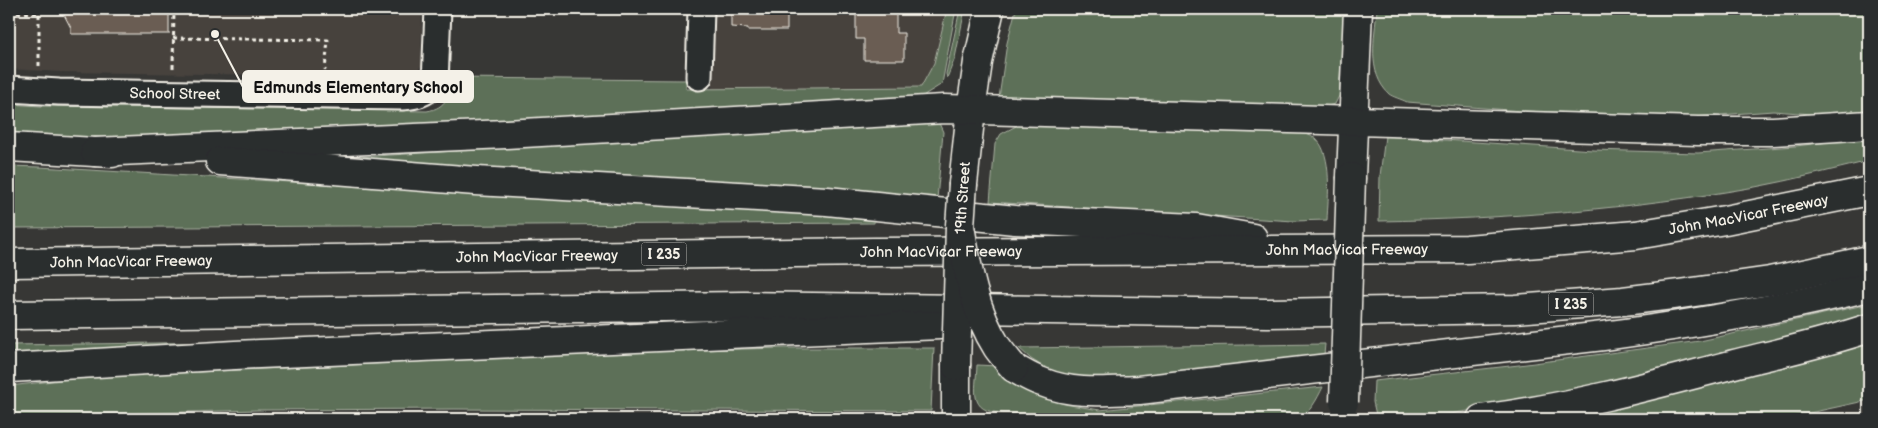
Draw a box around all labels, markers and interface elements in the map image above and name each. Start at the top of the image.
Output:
callout: Edmunds Elementary School [243,71,473,102]
text: Edmunds Elementary School [253,79,463,98]
street label: School Street [129,84,221,104]
street label: 19th Street [951,161,975,235]
street label: John MacVicar Freeway [1667,190,1830,239]
street label: John MacVicar Freeway [1266,240,1428,260]
road number: I 235 [642,242,686,266]
street label: John MacVicar Freeway [860,242,1022,262]
street label: John MacVicar Freeway [456,246,618,267]
street label: John MacVicar Freeway [50,251,212,272]
road number: I 235 [1548,292,1594,316]

